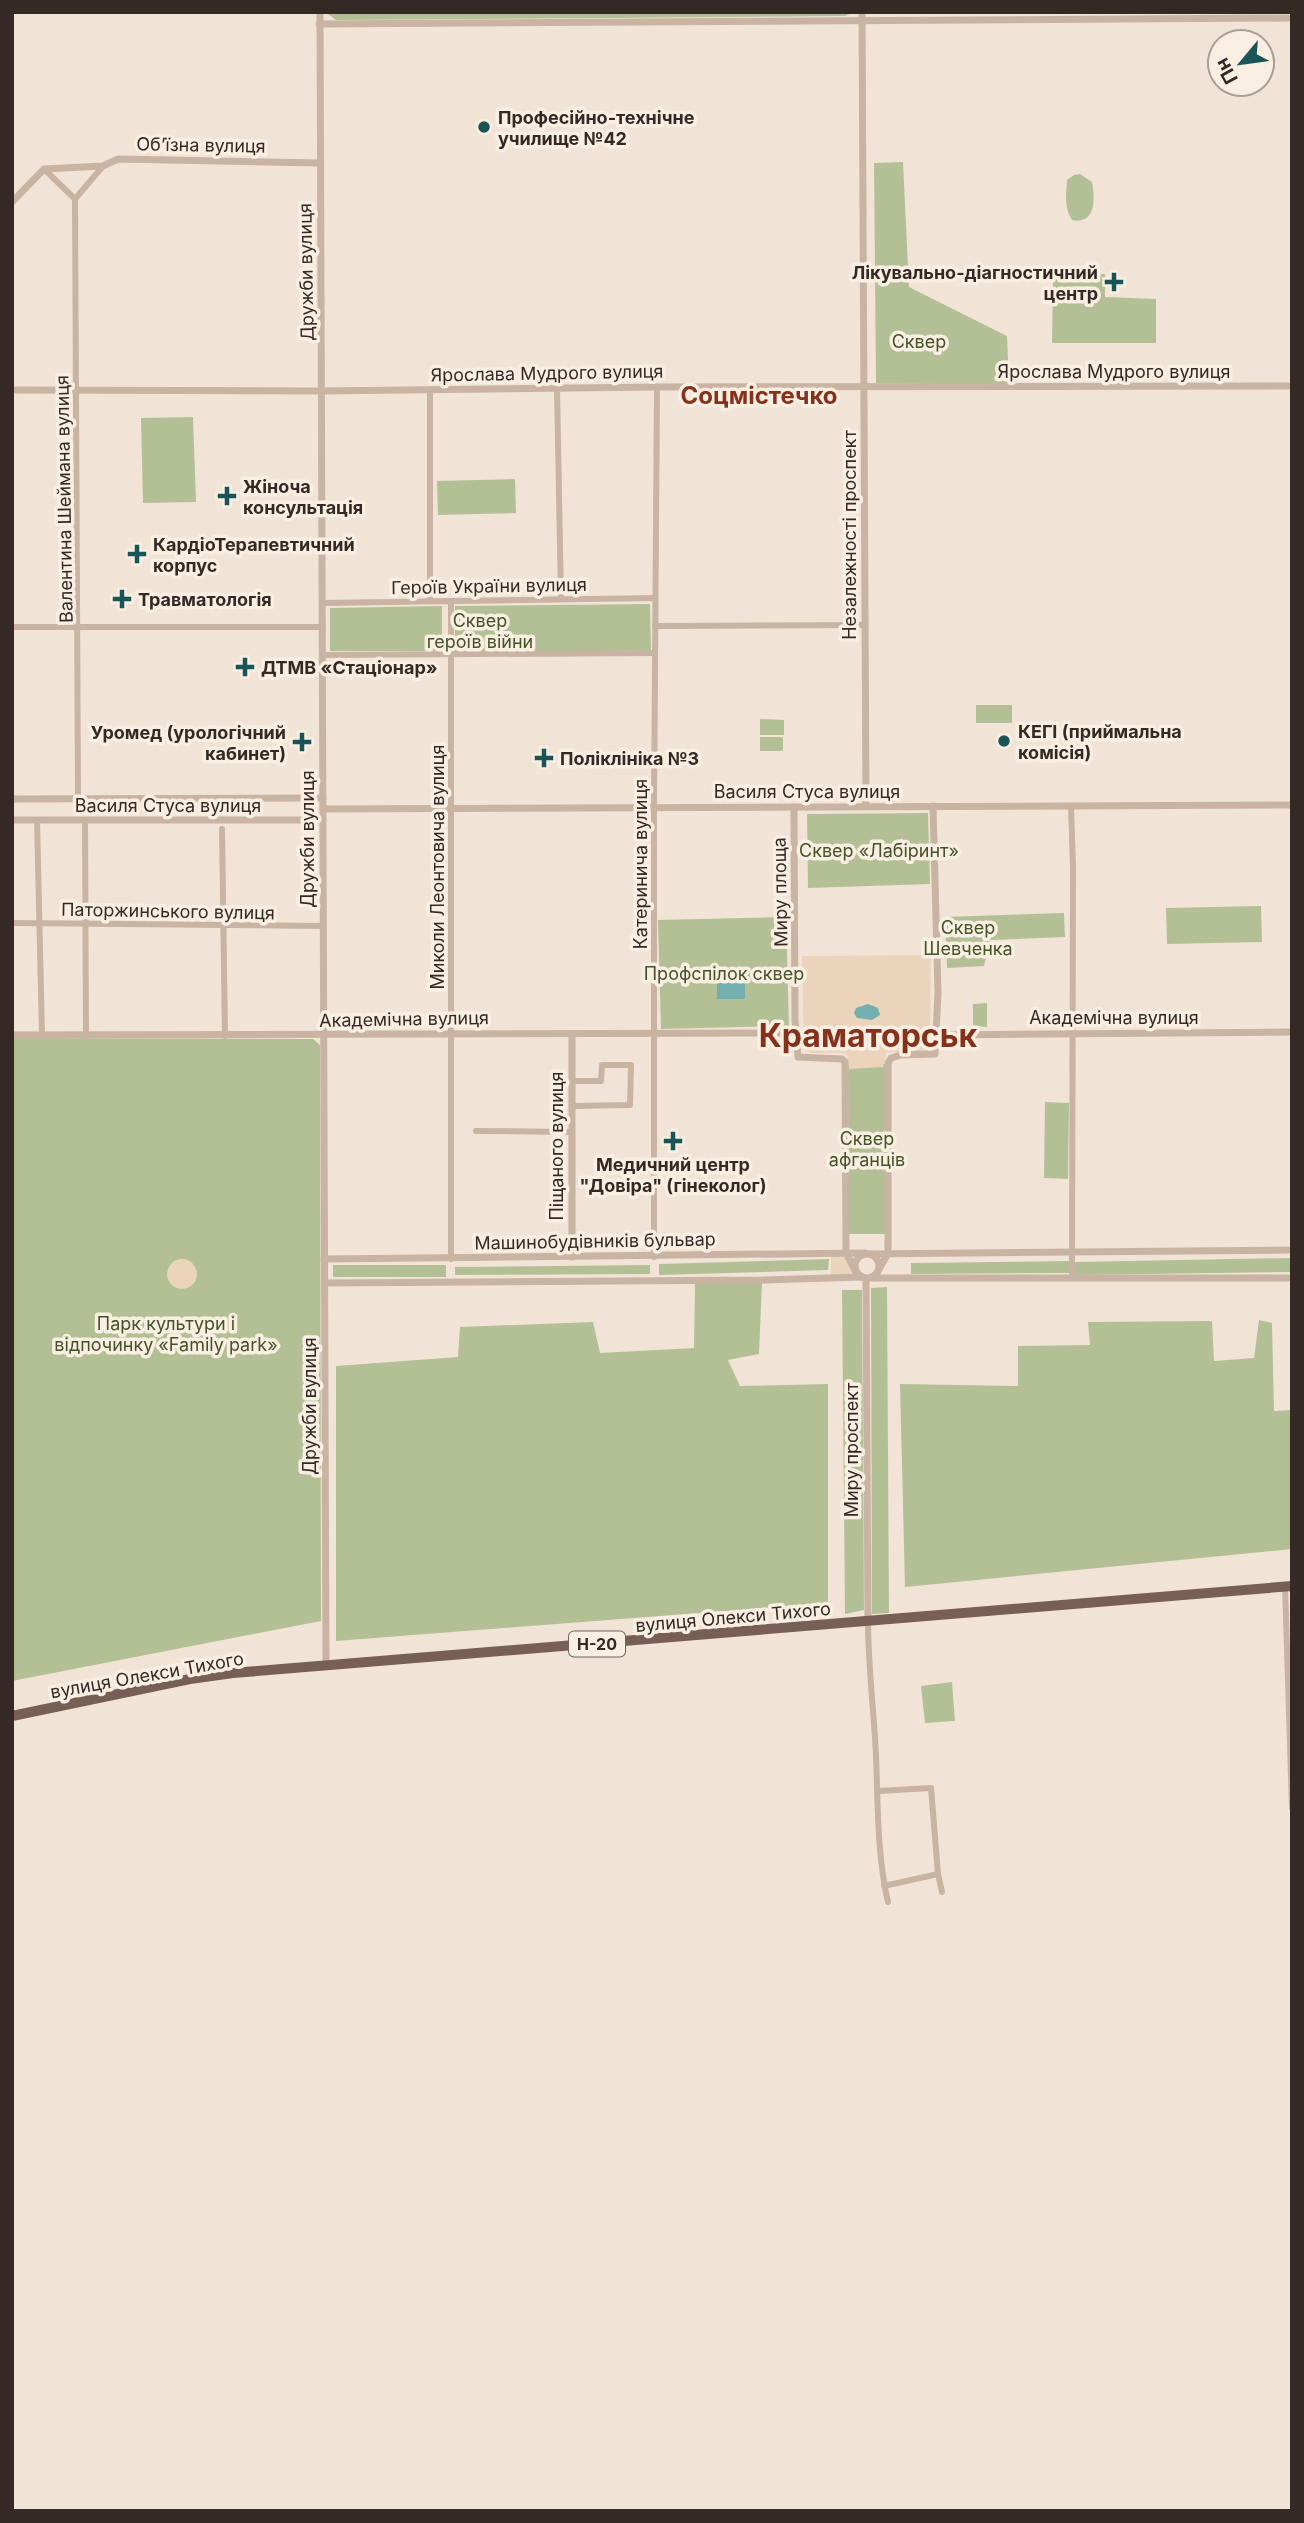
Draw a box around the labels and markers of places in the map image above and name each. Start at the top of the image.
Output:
place label: Професійно-технічне училище №42 [498,107,695,149]
marker: Професійно-технічне училище №42 [476,119,492,135]
place label: Лікувально-діагностичний центр [852,262,1098,304]
marker: Лікувально-діагностичний центр [1104,272,1124,292]
place label: Жіноча консультація [243,476,363,518]
marker: Жіноча консультація [217,486,237,506]
place label: КардіоТерапевтичний корпус [153,534,355,576]
marker: КардіоТерапевтичний корпус [127,544,147,564]
marker: Травматологія [112,589,132,609]
place label: Травматологія [138,589,272,610]
marker: ДТМВ «Стаціонар» [235,657,255,677]
place label: ДТМВ «Стаціонар» [261,657,438,678]
place label: КЕГІ (приймальна комісія) [1018,721,1182,763]
place label: Уромед (урологічний кабинет) [91,722,286,764]
marker: Уромед (урологічний кабинет) [292,732,312,752]
marker: КЕГІ (приймальна комісія) [996,733,1012,749]
marker: Поліклініка №3 [534,748,554,768]
place label: Поліклініка №3 [560,748,699,769]
marker: Медичний центр "Довіра" (гінеколог) [663,1131,683,1151]
place label: Медичний центр "Довіра" (гінеколог) [580,1154,767,1196]

